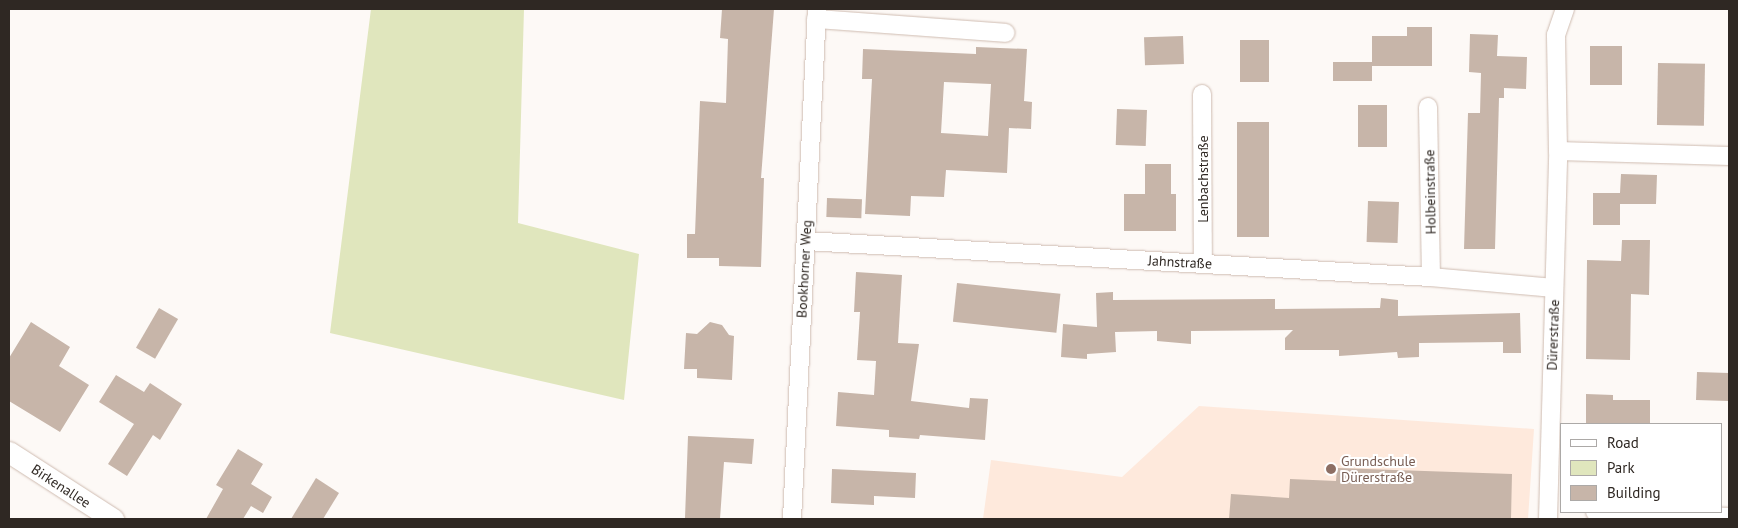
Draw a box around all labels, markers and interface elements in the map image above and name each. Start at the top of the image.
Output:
street label: Lenbachstraße [1195,135,1211,223]
street label: Holbeinstraße [1421,149,1439,235]
street label: Bookhorner Weg [793,219,815,319]
street label: Jahnstraße [1148,252,1212,272]
street label: Dürerstraße [1543,299,1563,371]
legend [1560,423,1723,513]
text: Road [1607,433,1639,452]
place label: Grundschule Dürerstraße [1341,453,1416,486]
text: Park [1607,458,1635,477]
street label: Birkenallee [28,461,94,511]
marker: Grundschule Dürerstraße [1325,463,1337,475]
text: Building [1607,483,1661,502]

